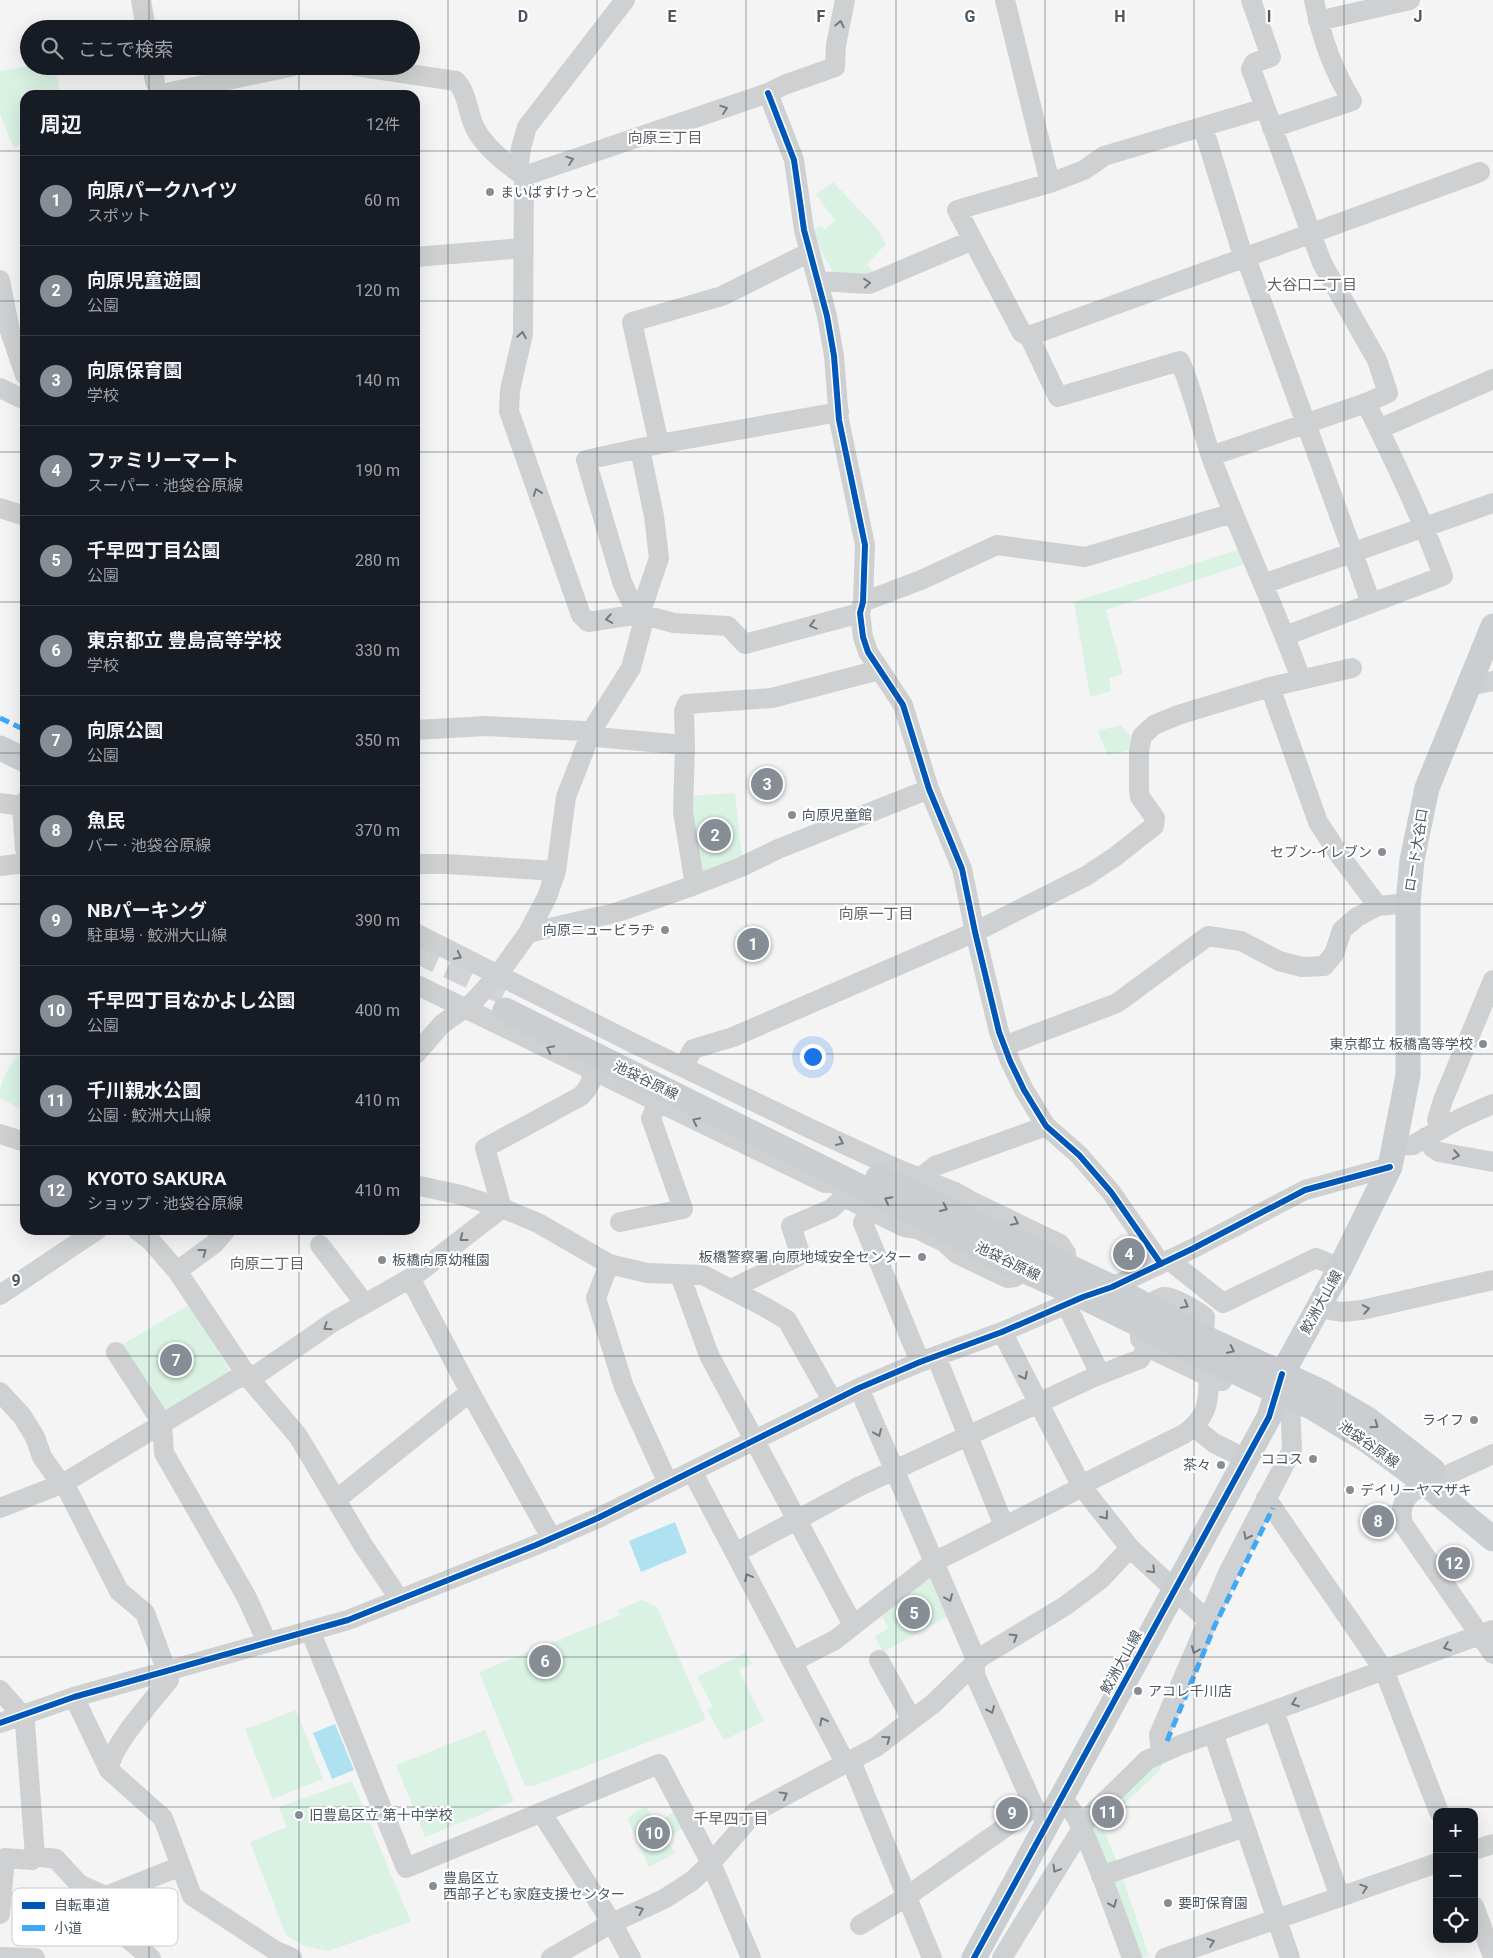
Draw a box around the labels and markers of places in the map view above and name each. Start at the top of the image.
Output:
place label: まいばすけっと [500,184,598,200]
marker: まいばすけっと [484,186,496,198]
pin: 3 [751,765,783,803]
place label: 向原児童館 [802,807,872,823]
marker: 向原児童館 [786,809,798,821]
pin: 2 [699,816,731,854]
place label: セブン-イレブン [1270,844,1372,860]
marker: セブン-イレブン [1376,846,1388,858]
place label: 向原ニュービラヂ [543,922,655,938]
marker: 向原ニュービラヂ [659,924,671,936]
pin: 1 [737,925,769,963]
place label: 東京都立 板橋高等学校 [1330,1036,1473,1052]
marker: 東京都立 板橋高等学校 [1477,1038,1489,1050]
pin: 4 [1113,1235,1145,1273]
place label: 板橋警察署 向原地域安全センター [699,1249,912,1265]
marker: 板橋警察署 向原地域安全センター [916,1251,928,1263]
place label: 板橋向原幼稚園 [392,1252,490,1268]
marker: 板橋向原幼稚園 [376,1254,388,1266]
pin: 7 [160,1341,192,1379]
place label: ライフ [1422,1412,1464,1428]
marker: ライフ [1468,1414,1480,1426]
place label: ココス [1261,1451,1303,1467]
marker: ココス [1307,1453,1319,1465]
place label: 茶々 [1183,1457,1211,1473]
marker: 茶々 [1215,1459,1227,1471]
place label: デイリーヤマザキ [1360,1482,1472,1498]
marker: デイリーヤマザキ [1344,1484,1356,1496]
pin: 8 [1362,1502,1394,1540]
pin: 12 [1438,1544,1470,1582]
pin: 5 [898,1594,930,1632]
pin: 6 [529,1642,561,1680]
place label: アコレ千川店 [1148,1683,1232,1699]
marker: アコレ千川店 [1132,1685,1144,1697]
pin: 11 [1092,1793,1124,1831]
pin: 9 [996,1794,1028,1832]
place label: 旧豊島区立 第十中学校 [309,1807,452,1823]
marker: 旧豊島区立 第十中学校 [293,1809,305,1821]
pin: 10 [638,1814,670,1852]
place label: 豊島区立 西部子ども家庭支援センター [443,1870,625,1902]
marker: 豊島区立 西部子ども家庭支援センター [427,1880,439,1892]
place label: 要町保育園 [1178,1895,1248,1911]
marker: 要町保育園 [1162,1897,1174,1909]

